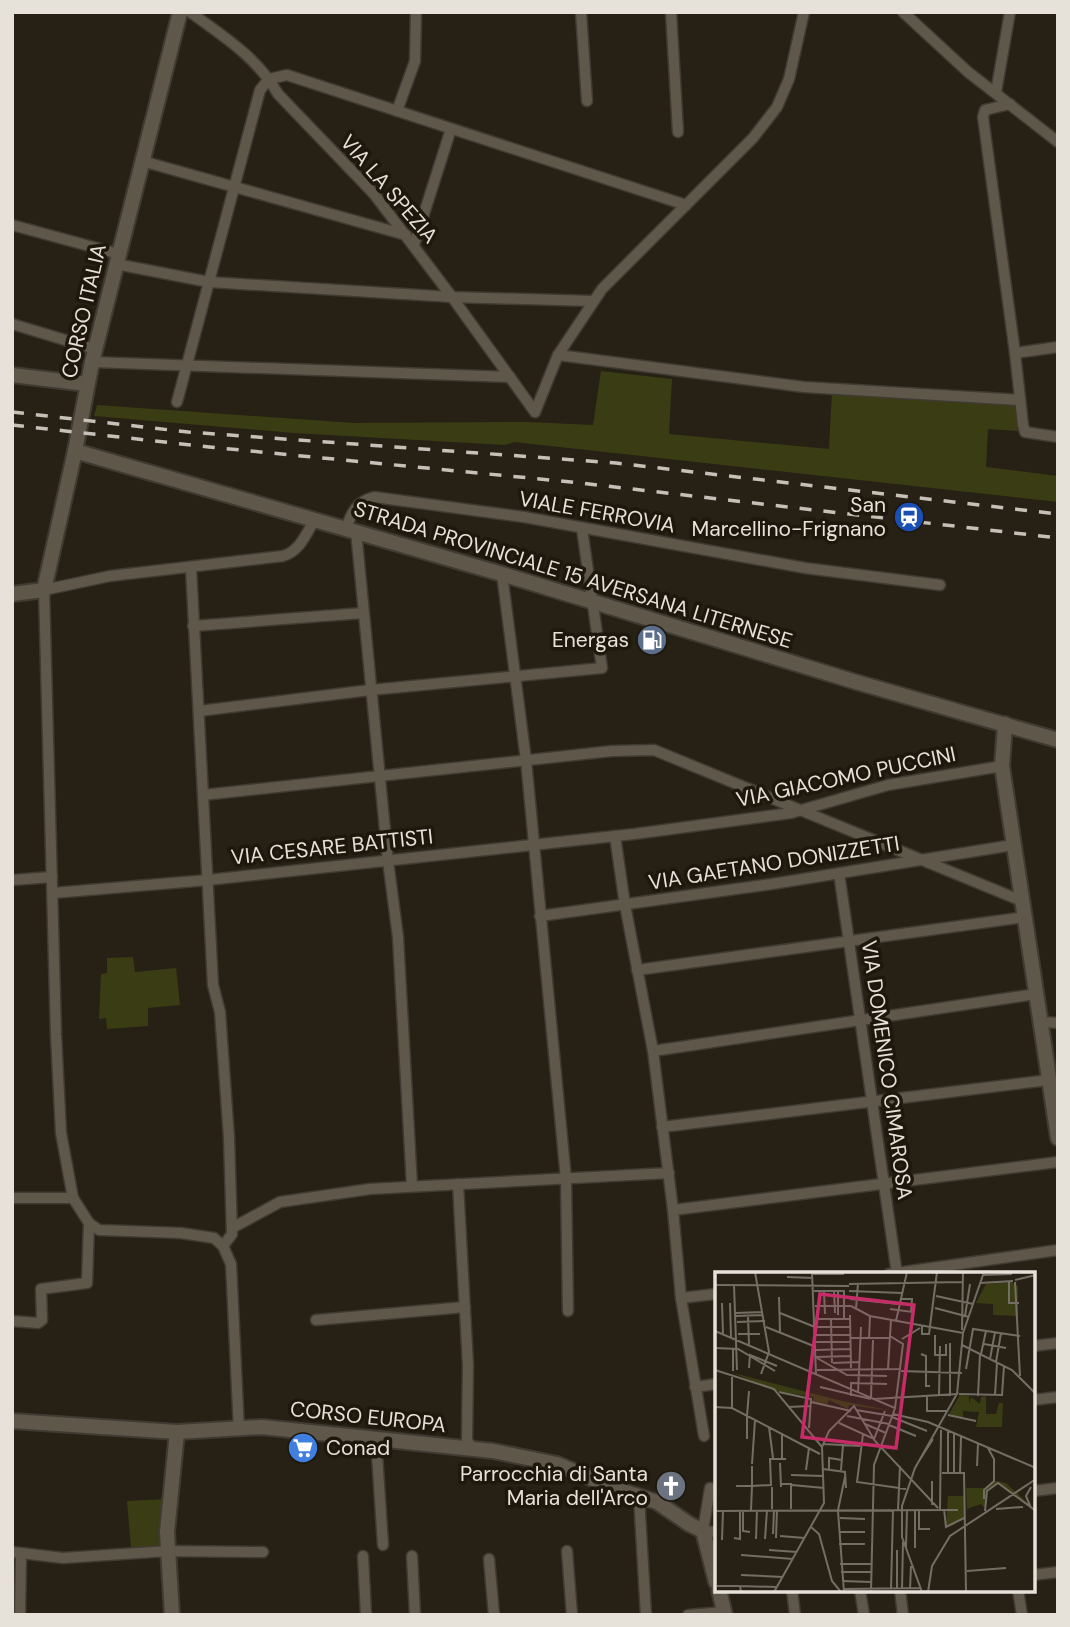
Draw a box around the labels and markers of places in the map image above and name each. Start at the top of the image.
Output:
place label: San Marcellino-Frignano [692,491,886,543]
station icon: San Marcellino-Frignano [892,500,926,534]
fuel station icon: Energas [635,623,669,657]
place label: Energas [552,626,629,654]
supermarket icon: Conad [286,1431,320,1465]
place label: Conad [326,1434,390,1462]
place label: Parrocchia di Santa Maria dell'Arco [460,1460,648,1512]
church icon: Parrocchia di Santa Maria dell'Arco [654,1469,688,1503]

